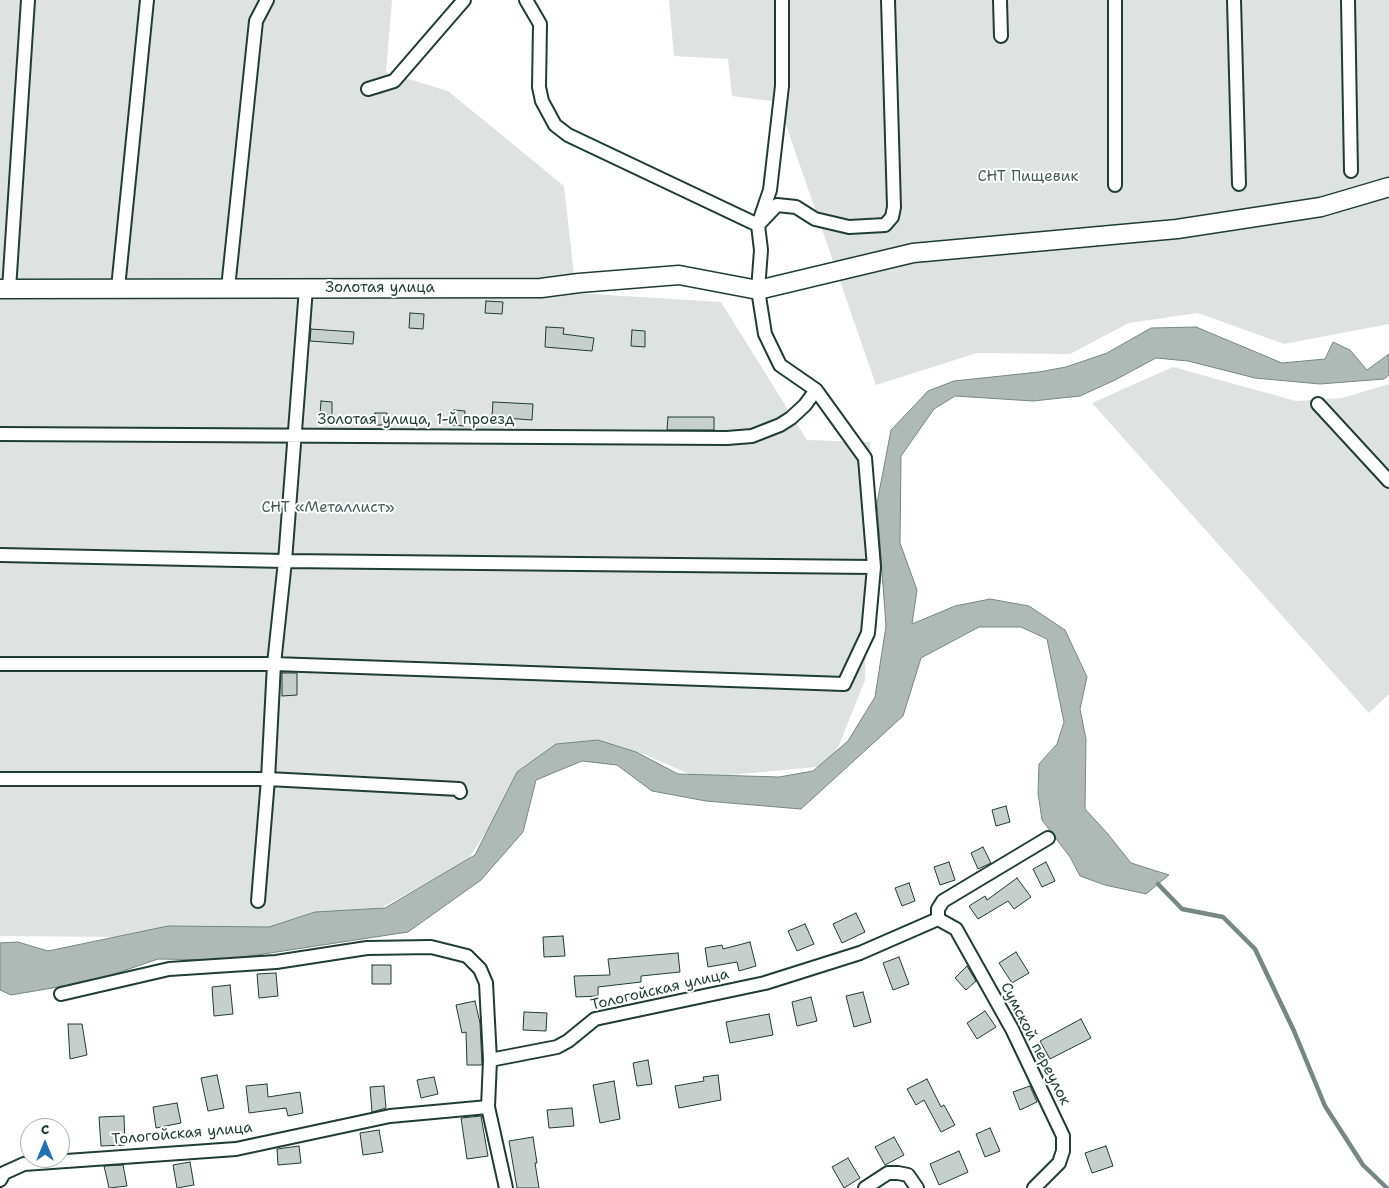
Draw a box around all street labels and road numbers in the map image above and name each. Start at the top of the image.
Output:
street label: Золотая улица [325,279,435,297]
street label: Золотая улица, 1-й проезд [318,411,514,429]
street label: Тологойская улица [589,965,731,1015]
street label: Сумской переулок [996,980,1074,1108]
street label: Тологойская улица [111,1119,253,1149]

